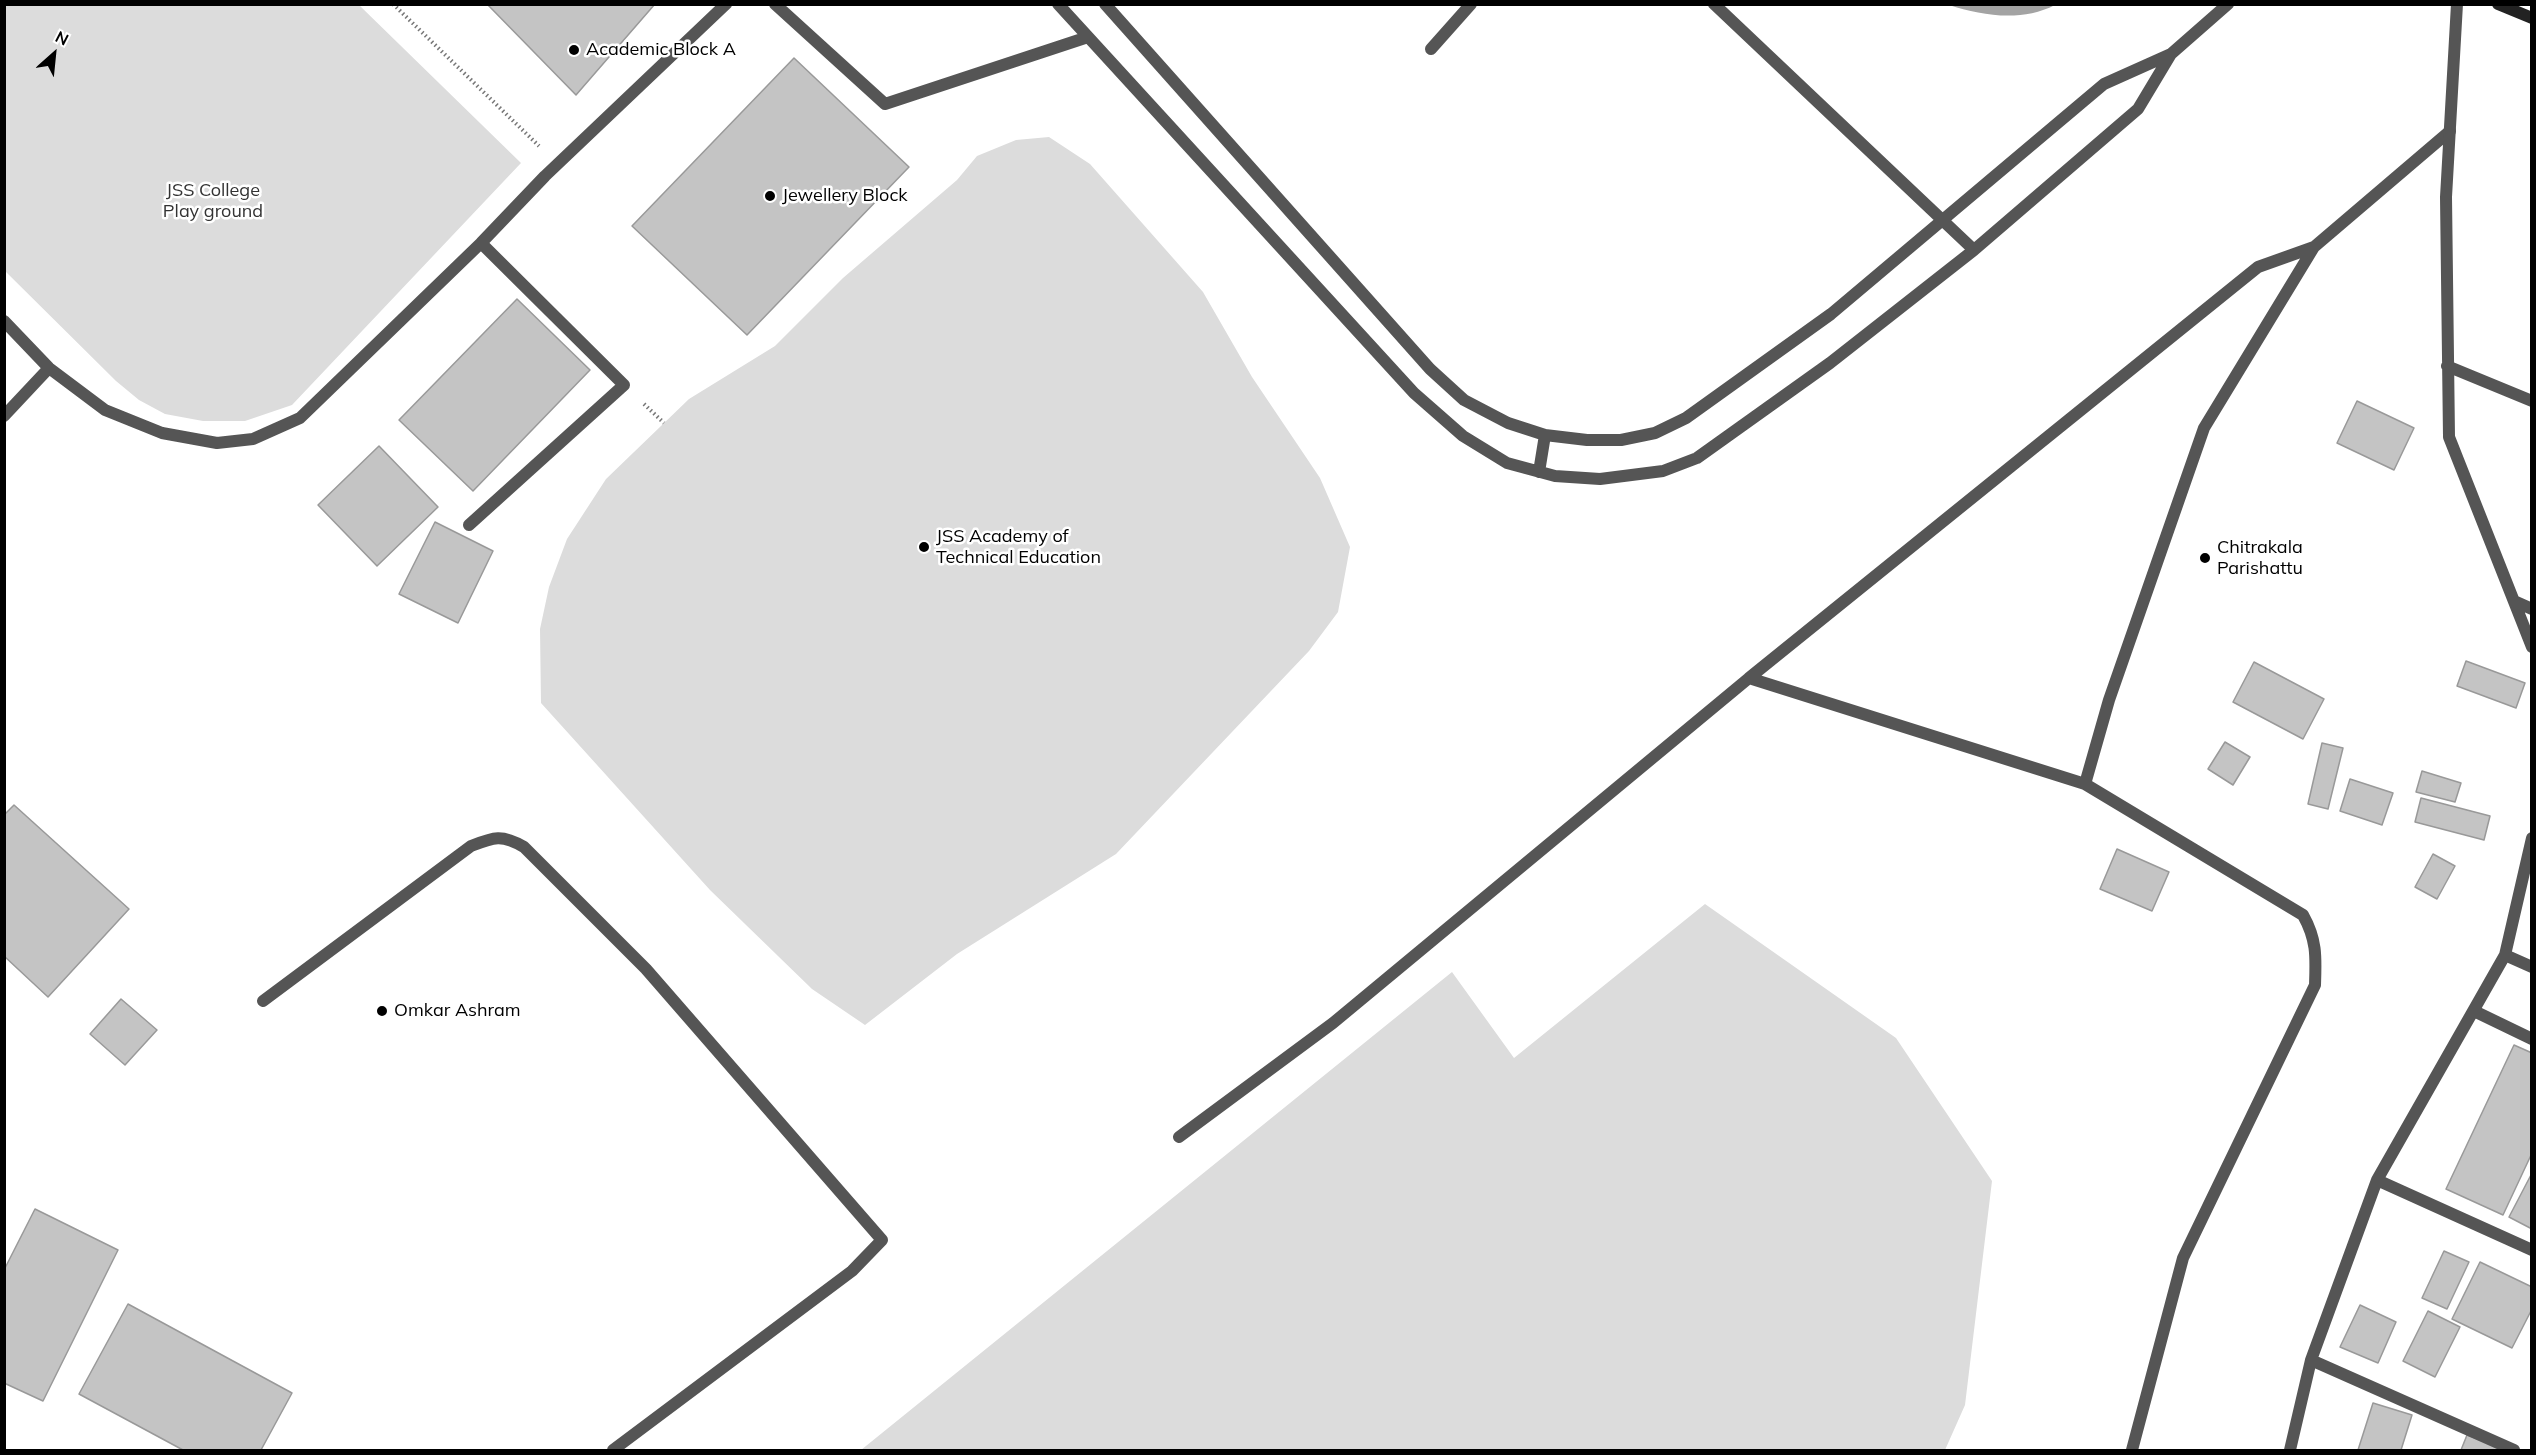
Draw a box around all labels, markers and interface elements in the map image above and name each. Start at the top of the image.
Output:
north arrow [24,24,84,84]
text: N [52,26,72,50]
place label: Academic Block A [586,39,736,61]
marker: Academic Block A [567,43,581,57]
park label: JSS College Play ground [163,180,263,222]
place label: Jewellery Block [782,185,908,207]
marker: Jewellery Block [763,189,777,203]
place label: JSS Academy of Technical Education [936,526,1101,568]
place label: Chitrakala Parishattu [2217,537,2303,580]
marker: JSS Academy of Technical Education [917,540,931,554]
marker: Chitrakala Parishattu [2198,551,2212,565]
place label: Omkar Ashram [394,1000,521,1022]
marker: Omkar Ashram [375,1004,389,1018]

